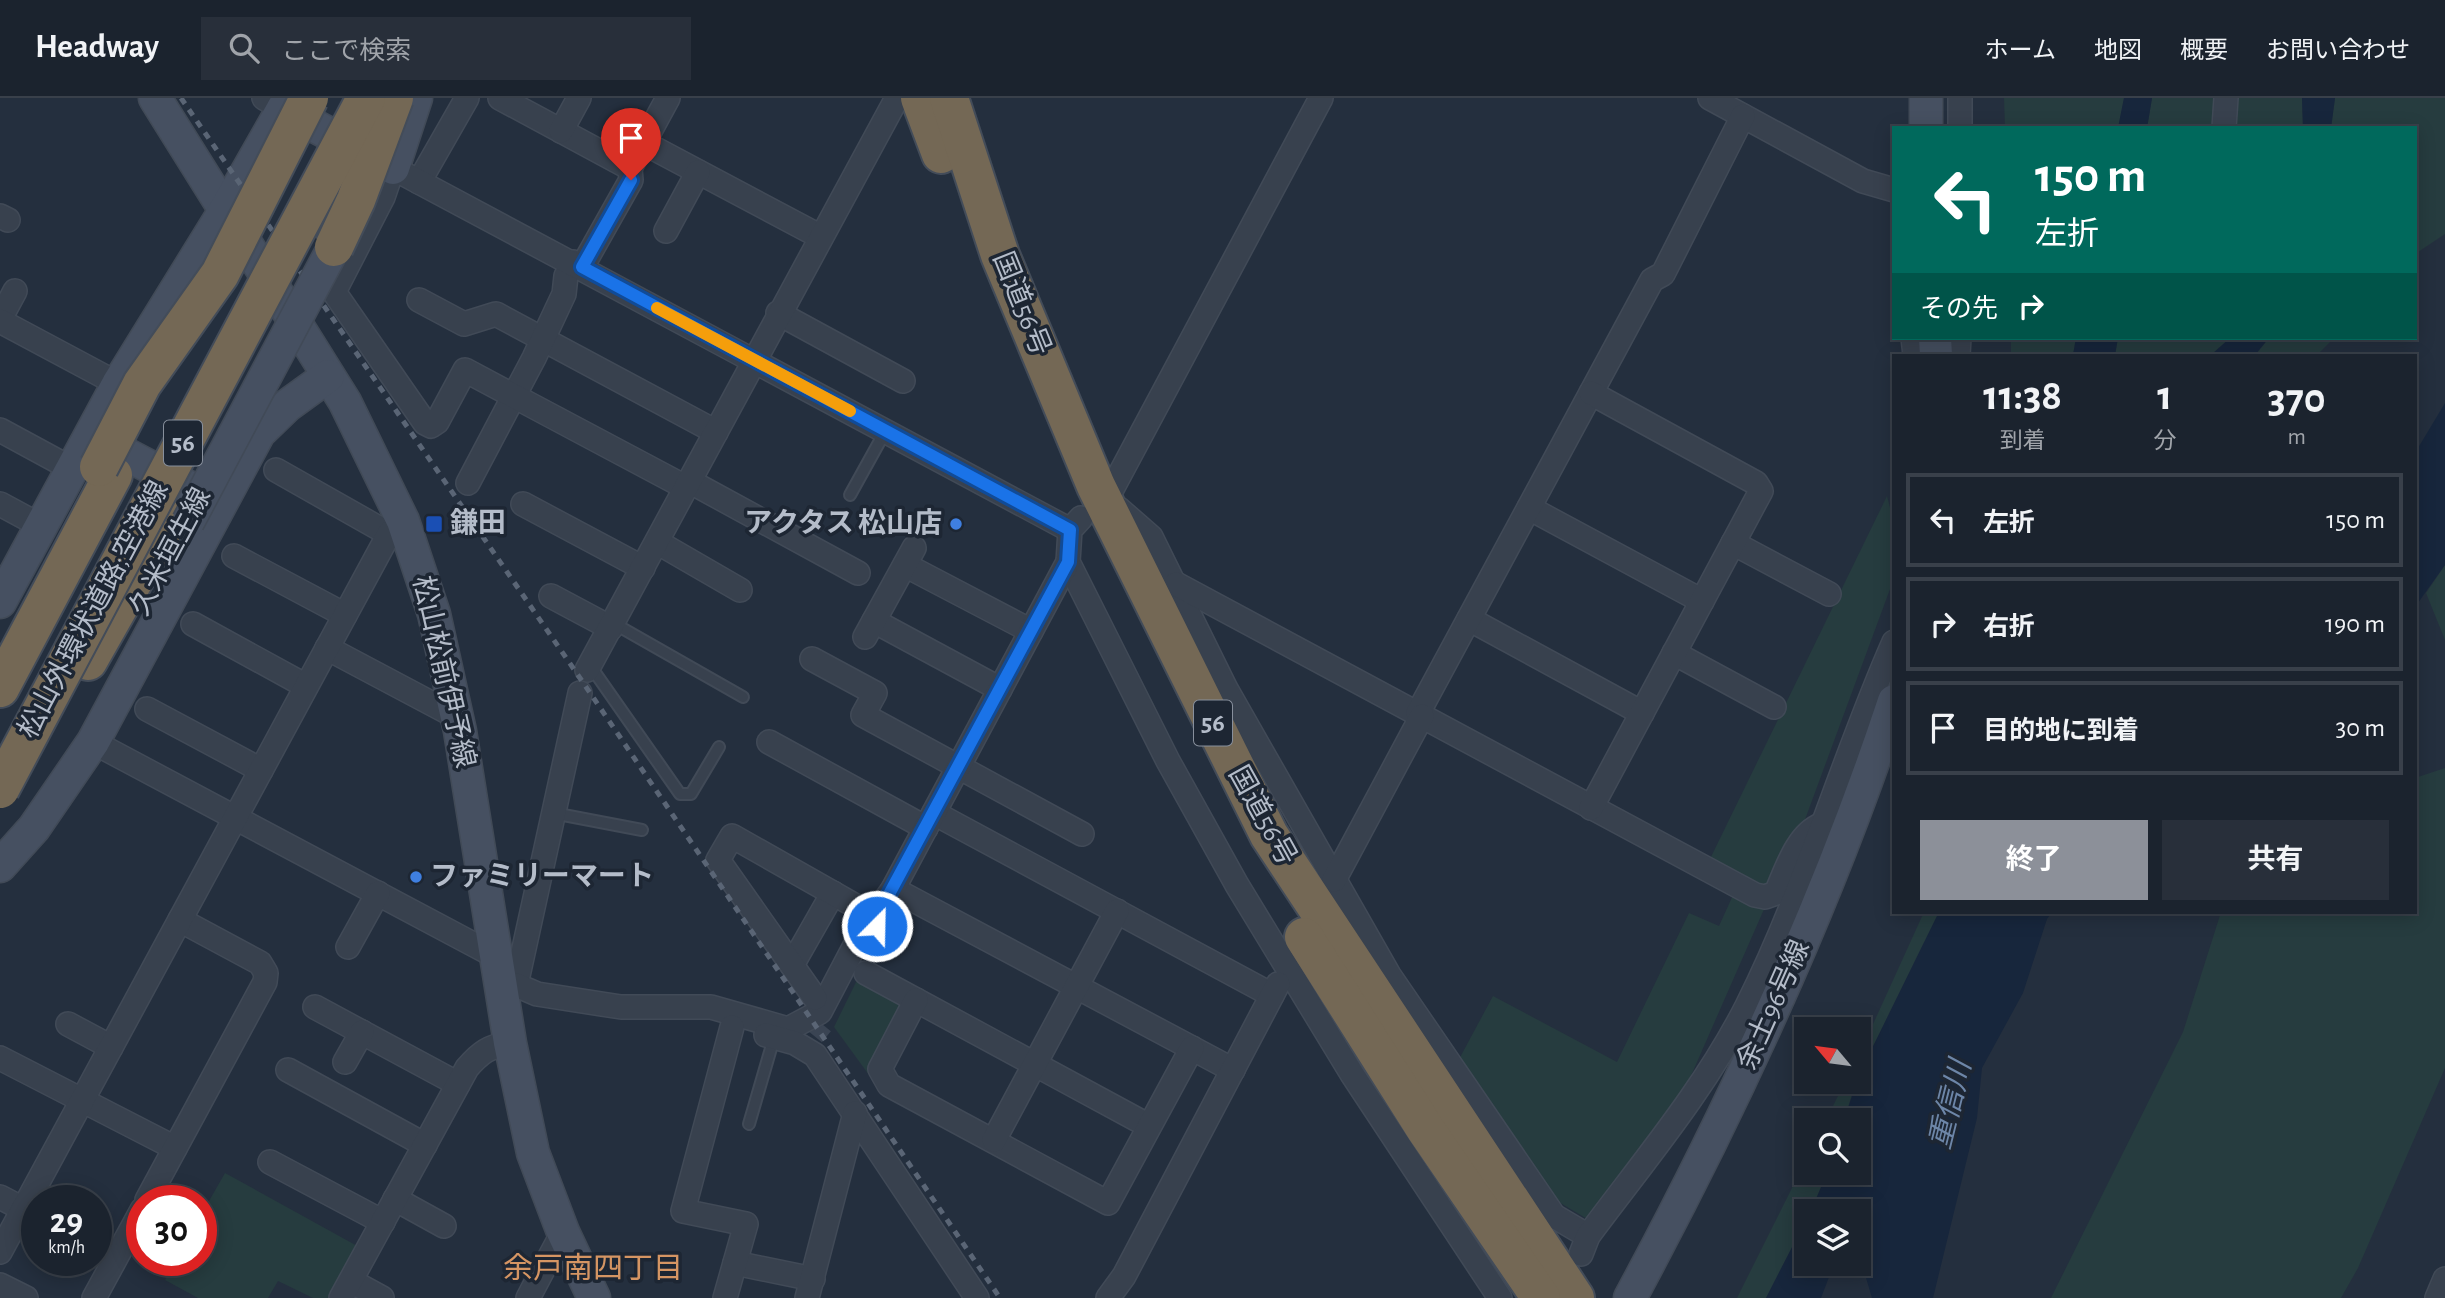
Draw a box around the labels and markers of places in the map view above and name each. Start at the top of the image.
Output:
pin [601,108,661,180]
place label: 鎌田 [450,507,506,538]
place label: アクタス 松山店 [744,507,942,538]
marker: 鎌田 [424,514,444,534]
marker: アクタス 松山店 [948,516,964,532]
place label: ファミリーマート [430,862,654,891]
marker: ファミリーマート [408,869,424,885]

